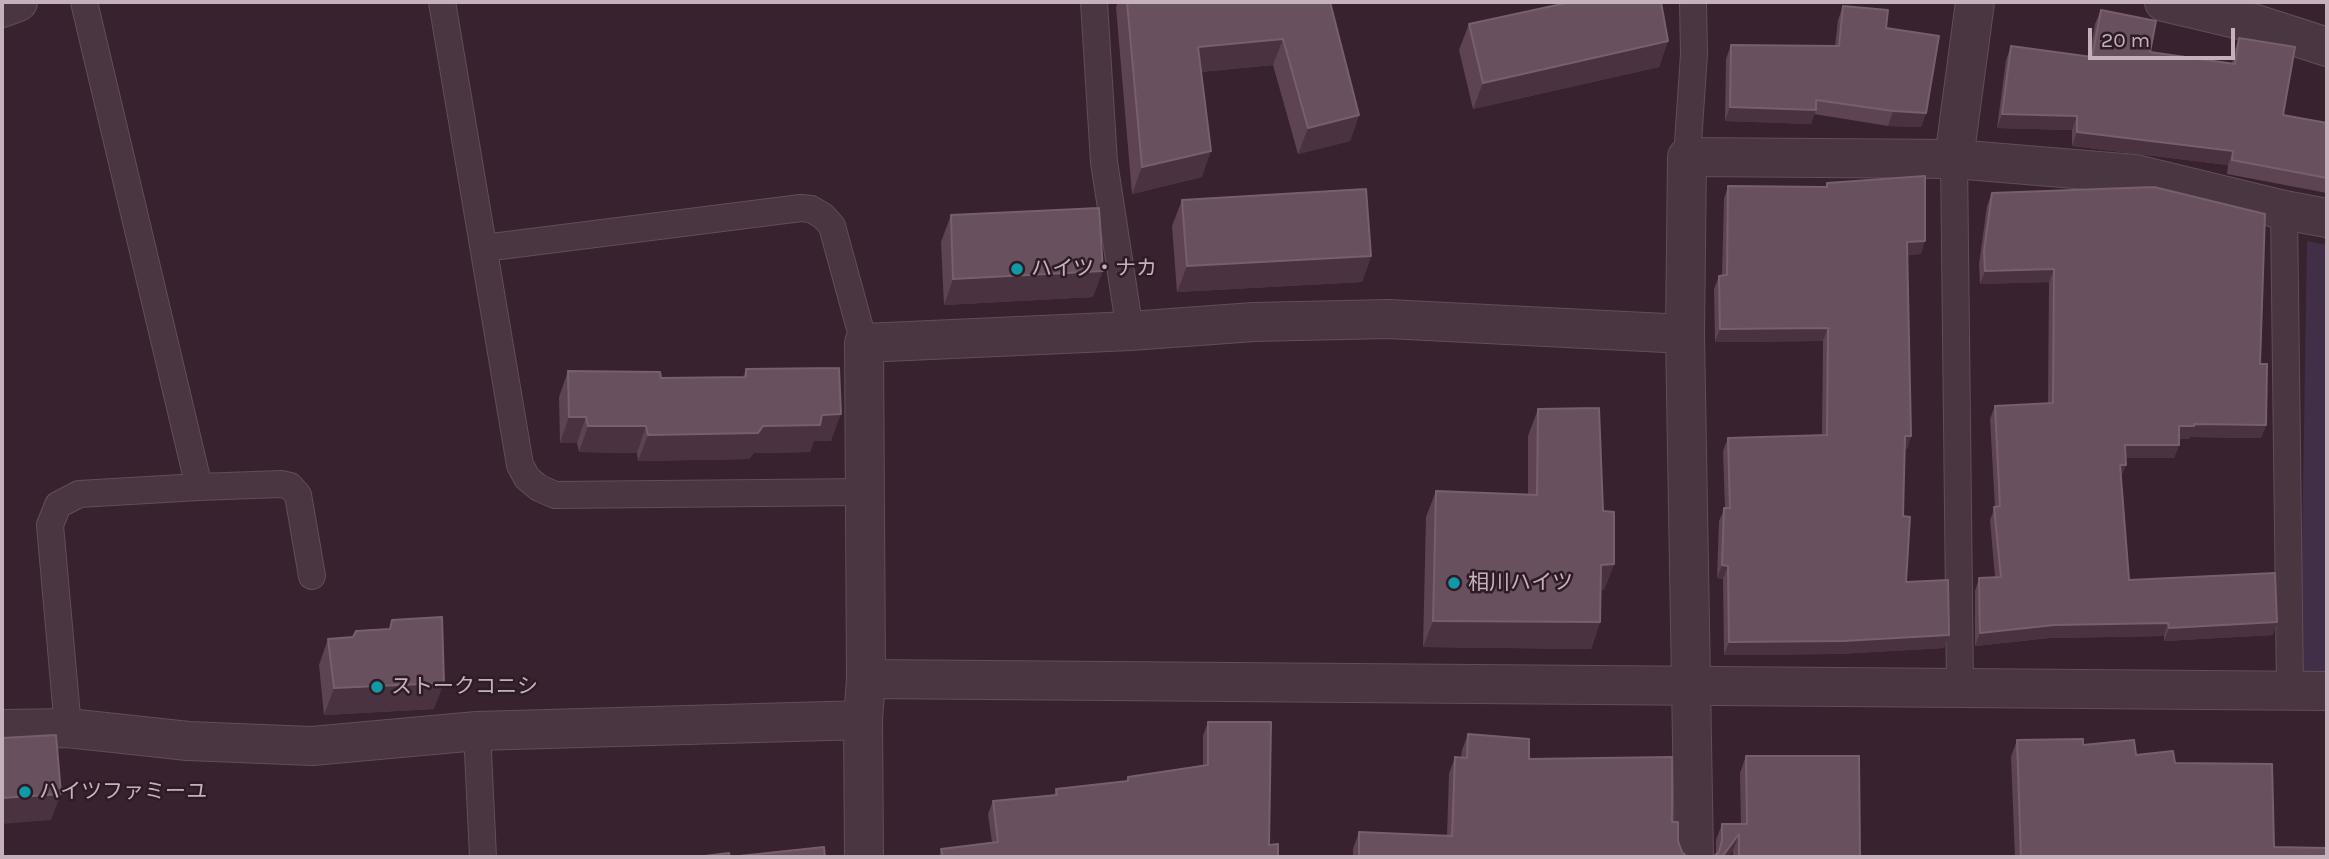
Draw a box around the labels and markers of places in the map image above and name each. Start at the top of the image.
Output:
place label: ハイツ・ナカ [1031,256,1157,282]
marker: ハイツ・ナカ [1009,261,1025,277]
place label: 相川ハイツ [1468,570,1573,596]
marker: 相川ハイツ [1446,575,1462,591]
place label: ストークコニシ [391,674,538,700]
marker: ストークコニシ [369,679,385,695]
place label: ハイツファミーユ [39,779,207,805]
marker: ハイツファミーユ [17,784,33,800]

